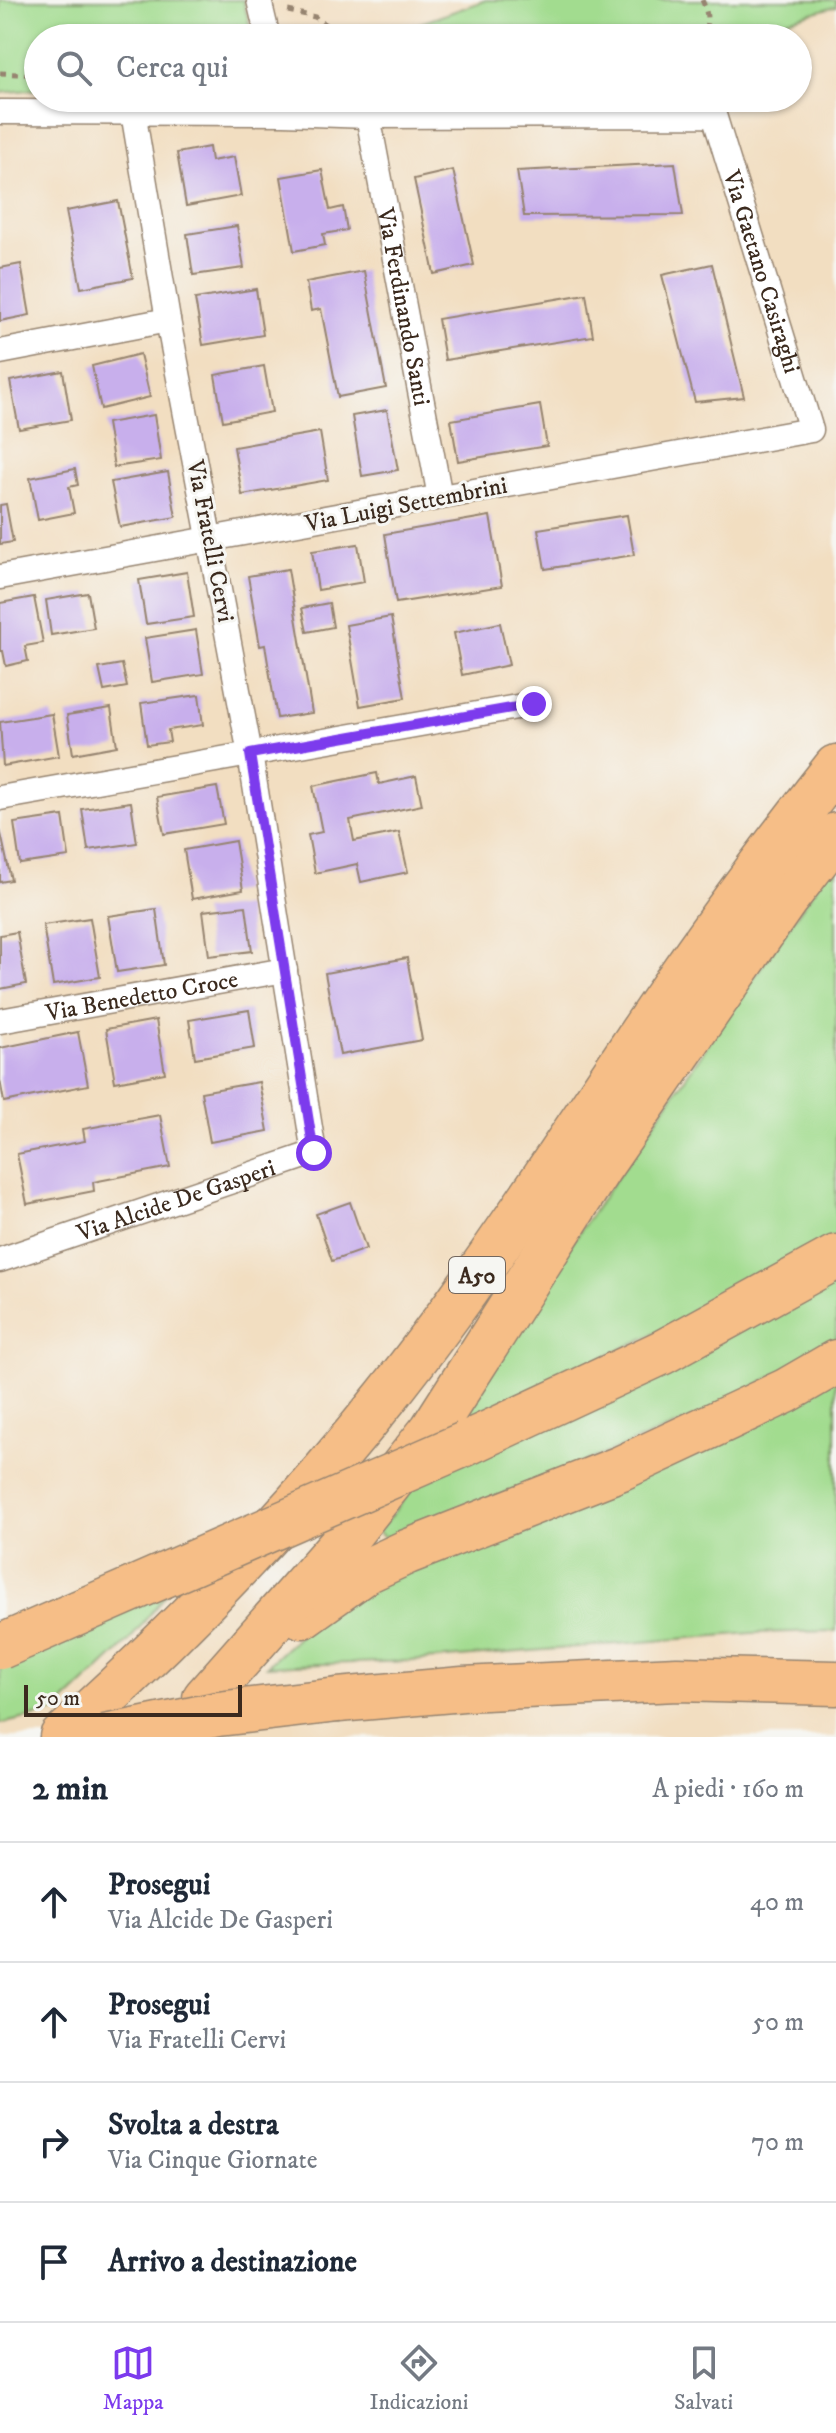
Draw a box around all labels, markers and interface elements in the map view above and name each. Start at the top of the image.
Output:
search box [24,24,812,112]
icon: search [52,46,96,90]
text: Cerca qui [116,50,229,87]
street label: Via Gaetano Casiraghi [716,166,807,377]
street label: Via Ferdinando Santi [369,204,436,408]
street label: Via Fratelli Cervi [179,457,240,625]
street label: Via Luigi Settembrini [302,471,510,539]
route end [516,686,552,722]
street label: Via Benedetto Croce [42,965,241,1029]
route start [296,1135,332,1171]
street label: Via Alcide De Gasperi [72,1153,280,1249]
road number: A50 [449,1257,505,1293]
scale bar [24,1681,242,1717]
text: 50 m [36,1685,80,1712]
text: 2 min [32,1768,108,1810]
text: A piedi · 160 m [652,1773,804,1806]
text: Prosegui [108,1867,210,1904]
icon: ahead [32,1880,76,1924]
text: 40 m [750,1886,804,1919]
text: Via Alcide De Gasperi [108,1904,333,1937]
text: Prosegui [108,1987,210,2024]
icon: ahead [32,2000,76,2044]
text: 50 m [752,2006,804,2039]
text: Via Fratelli Cervi [108,2024,286,2057]
text: Svolta a destra [108,2107,279,2144]
icon: right [32,2120,76,2164]
text: 70 m [751,2126,804,2159]
text: Via Cinque Giornate [108,2144,318,2177]
icon: arrive [32,2240,76,2284]
text: Arrivo a destinazione [108,2244,357,2281]
tab: Mappa [103,2341,164,2416]
tab: Indicazioni [369,2341,468,2416]
tab: Salvati [674,2341,733,2416]

